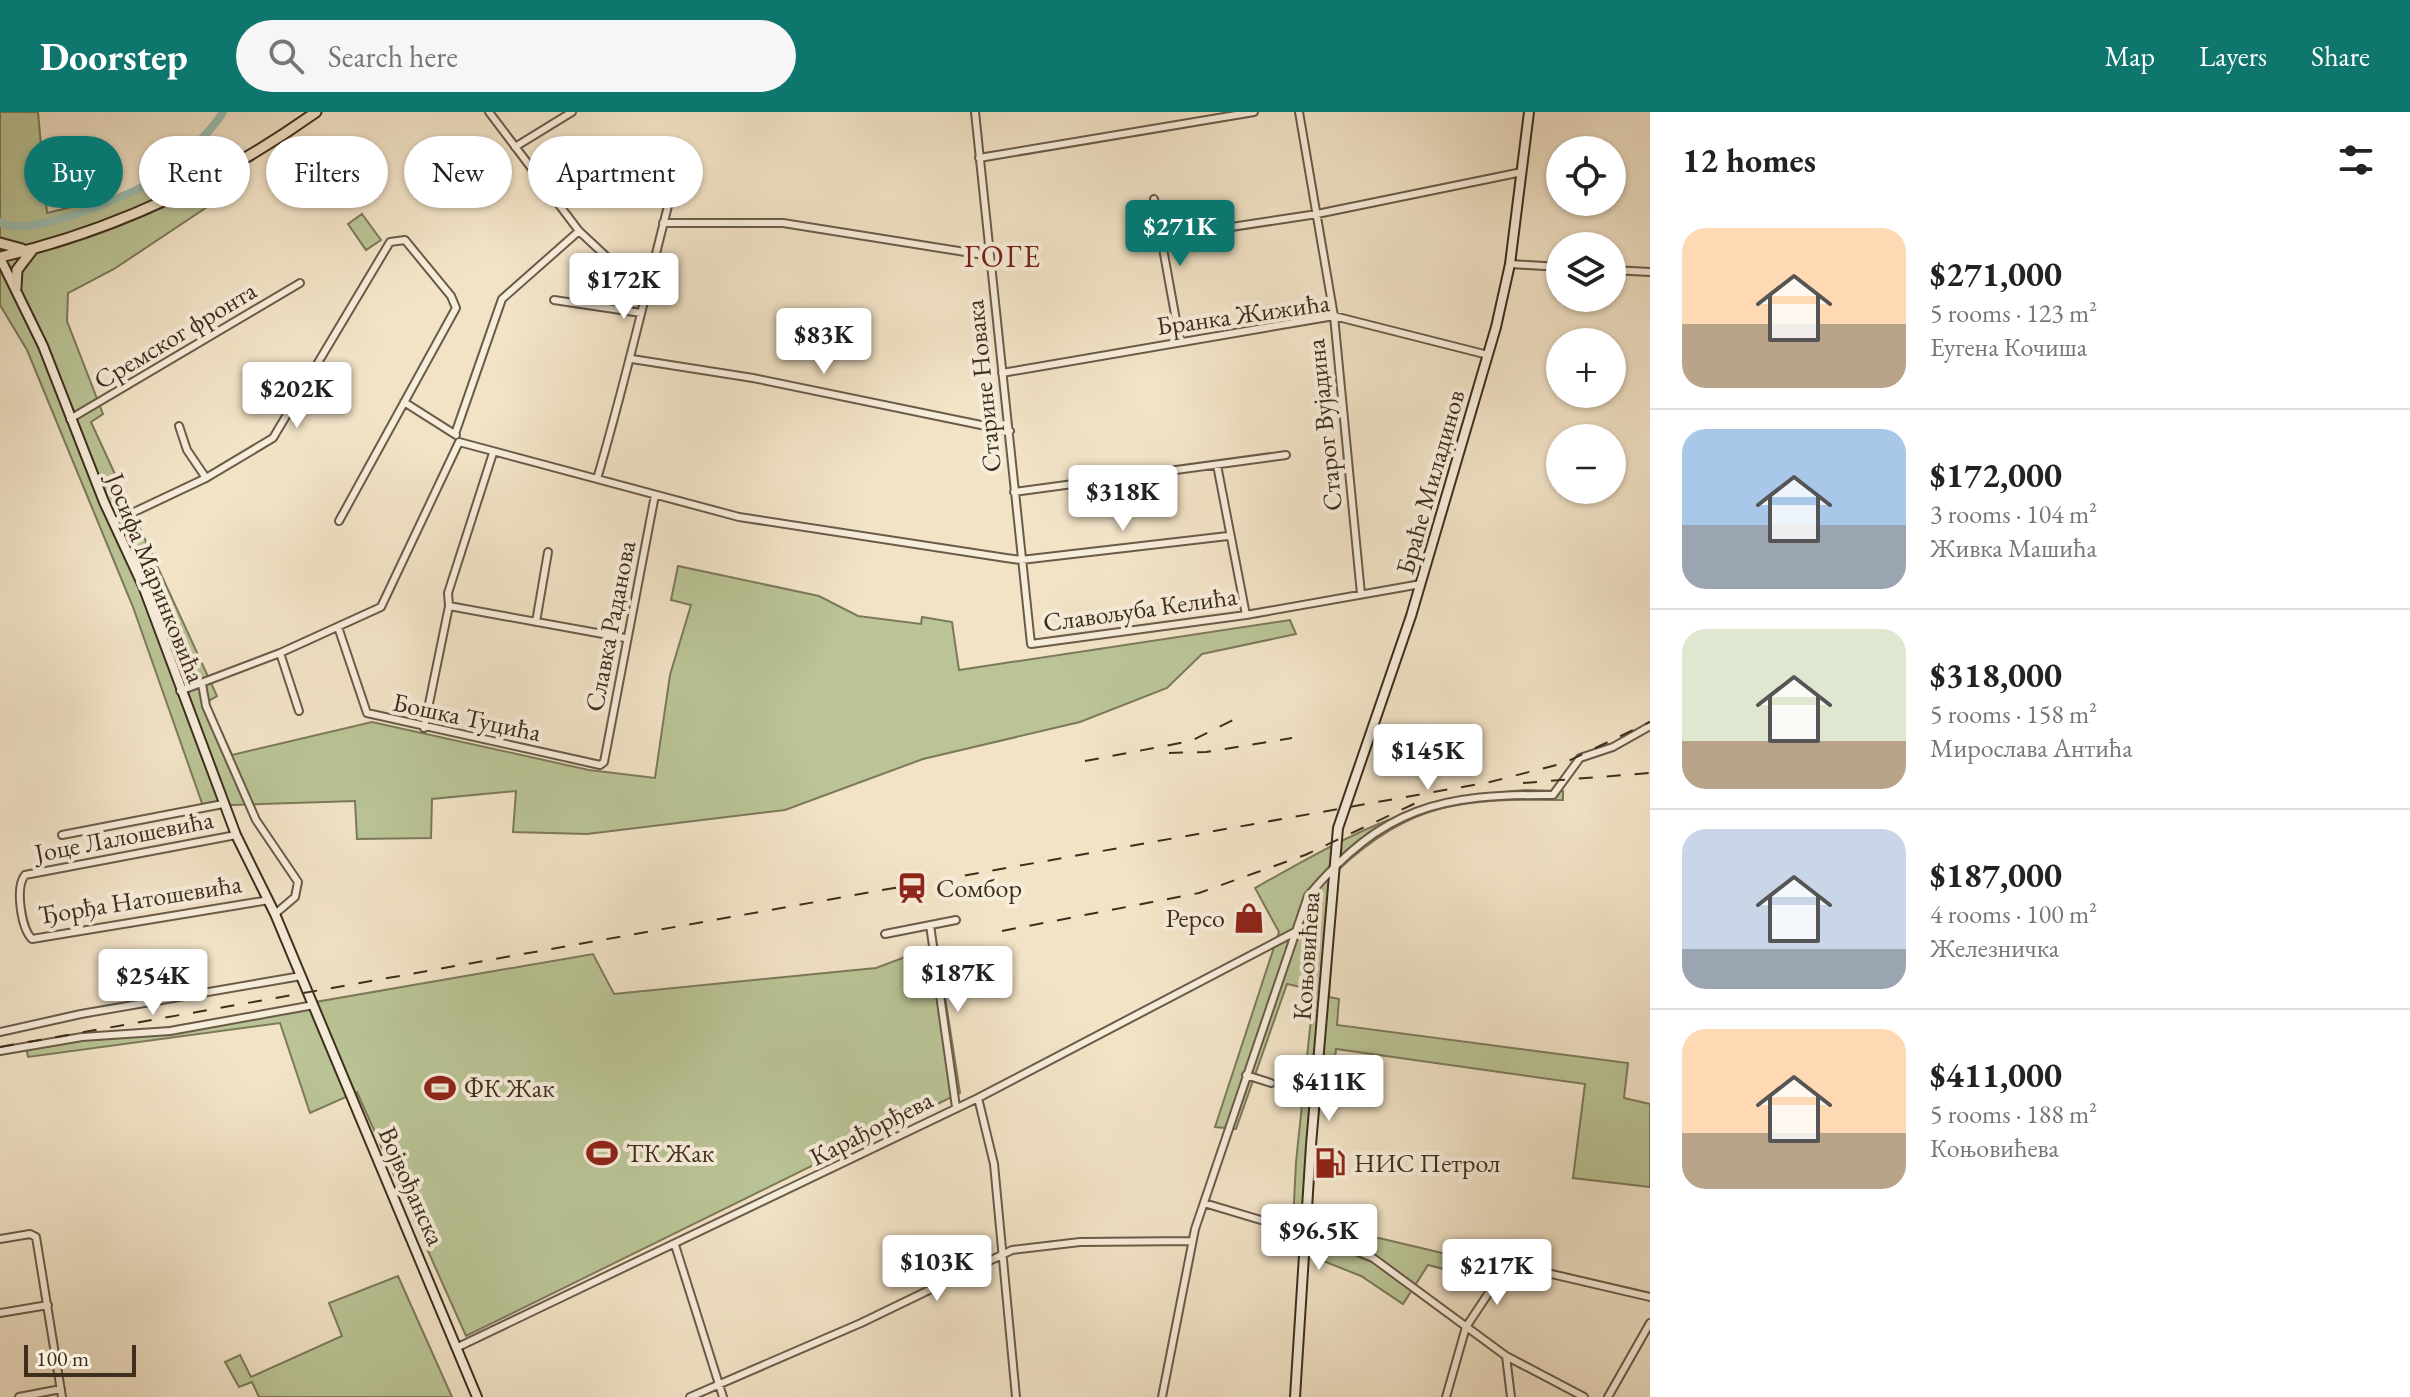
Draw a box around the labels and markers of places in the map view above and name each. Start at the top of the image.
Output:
pin: $271K [1124,200,1236,268]
pin: $172K [568,253,680,321]
pin: $83K [777,308,871,376]
pin: $202K [241,362,353,430]
pin: $318K [1067,465,1179,533]
pin: $145K [1372,724,1484,792]
station icon: Сомбор [895,871,929,905]
place label: Сомбор [936,871,1022,905]
place label: Pepco [1165,901,1225,935]
shop icon: Pepco [1232,901,1266,935]
pin: $187K [902,946,1014,1014]
pin: $254K [97,949,209,1017]
pin: $411K [1273,1055,1385,1123]
sports icon: ФК Жак [423,1071,457,1105]
place label: ФК Жак [464,1071,555,1105]
sports icon: ТК Жак [585,1136,619,1170]
place label: ТК Жак [626,1136,715,1170]
fuel station icon: НИС Петрол [1313,1146,1347,1180]
place label: НИС Петрол [1354,1146,1500,1180]
pin: $96.5K [1254,1204,1384,1272]
pin: $103K [881,1235,993,1303]
pin: $217K [1441,1239,1553,1307]

